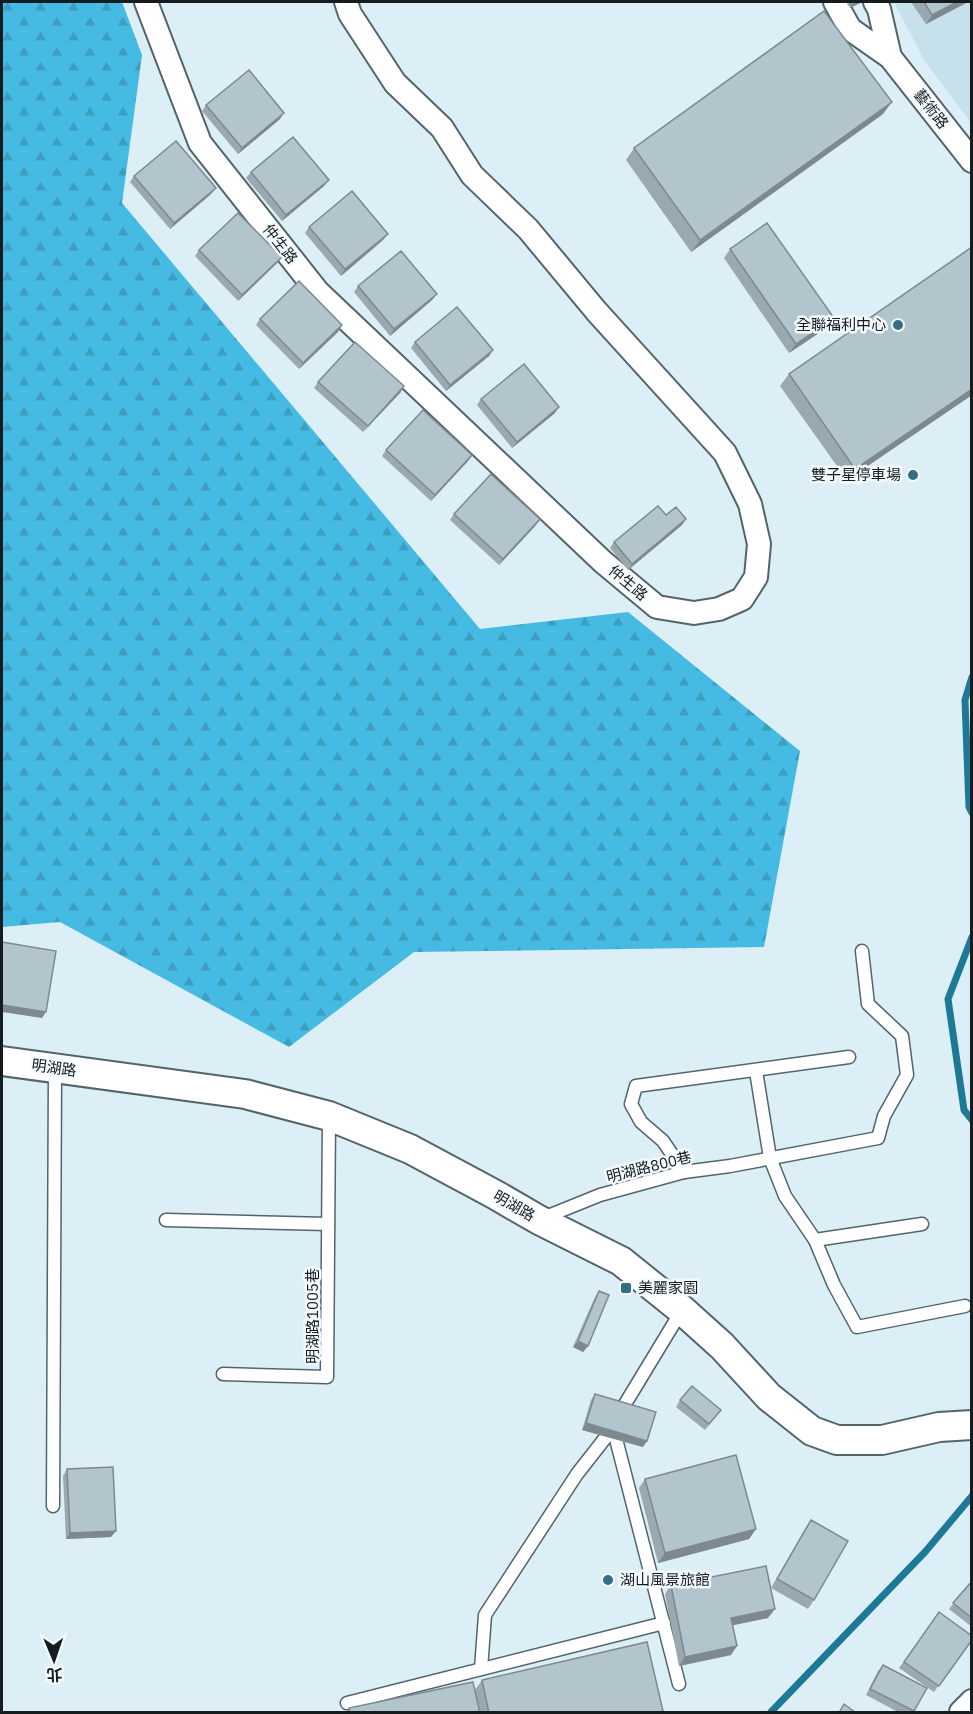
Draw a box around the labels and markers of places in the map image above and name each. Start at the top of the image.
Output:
place label: 全聯福利中心 [796,315,886,334]
marker: 全聯福利中心 [891,318,905,332]
place label: 雙子星停車場 [811,465,901,484]
marker: 雙子星停車場 [906,468,920,482]
place label: 美麗家園 [638,1278,698,1297]
marker: 美麗家園 [619,1281,633,1295]
place label: 湖山風景旅館 [620,1570,710,1589]
marker: 湖山風景旅館 [601,1573,615,1587]

